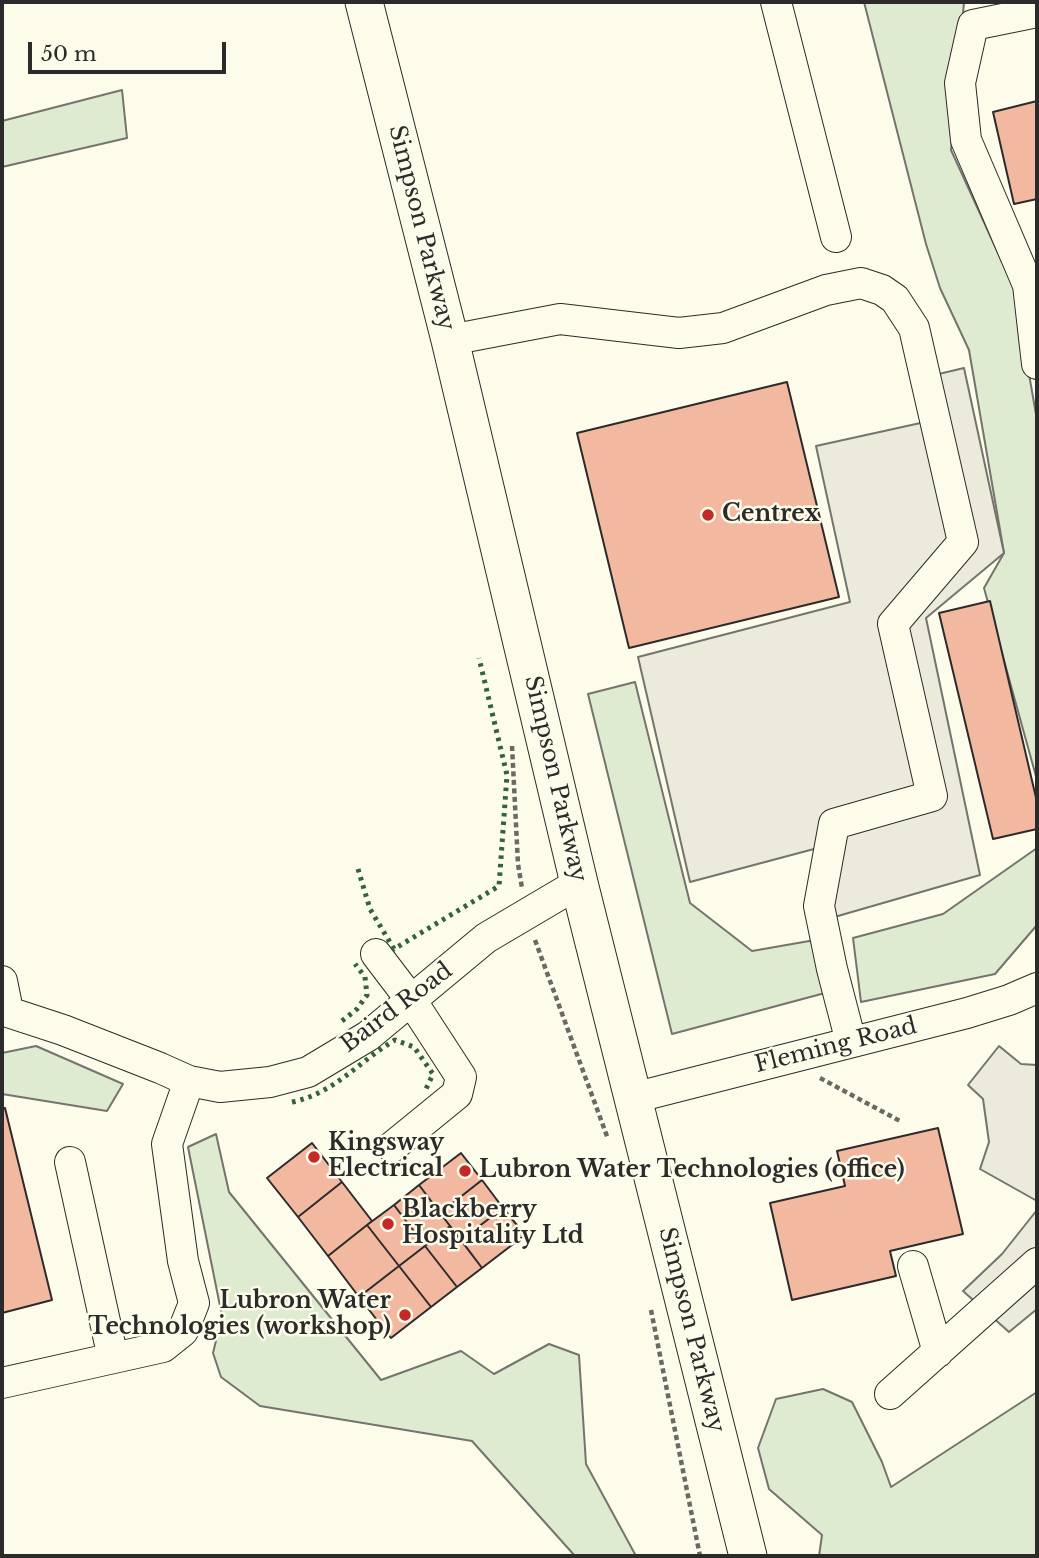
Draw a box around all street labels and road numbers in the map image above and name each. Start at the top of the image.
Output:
street label: Simpson Parkway [382,122,460,334]
street label: Simpson Parkway [518,673,592,885]
street label: Baird Road [336,957,458,1059]
street label: Fleming Road [752,1013,920,1079]
street label: Simpson Parkway [652,1224,730,1436]

